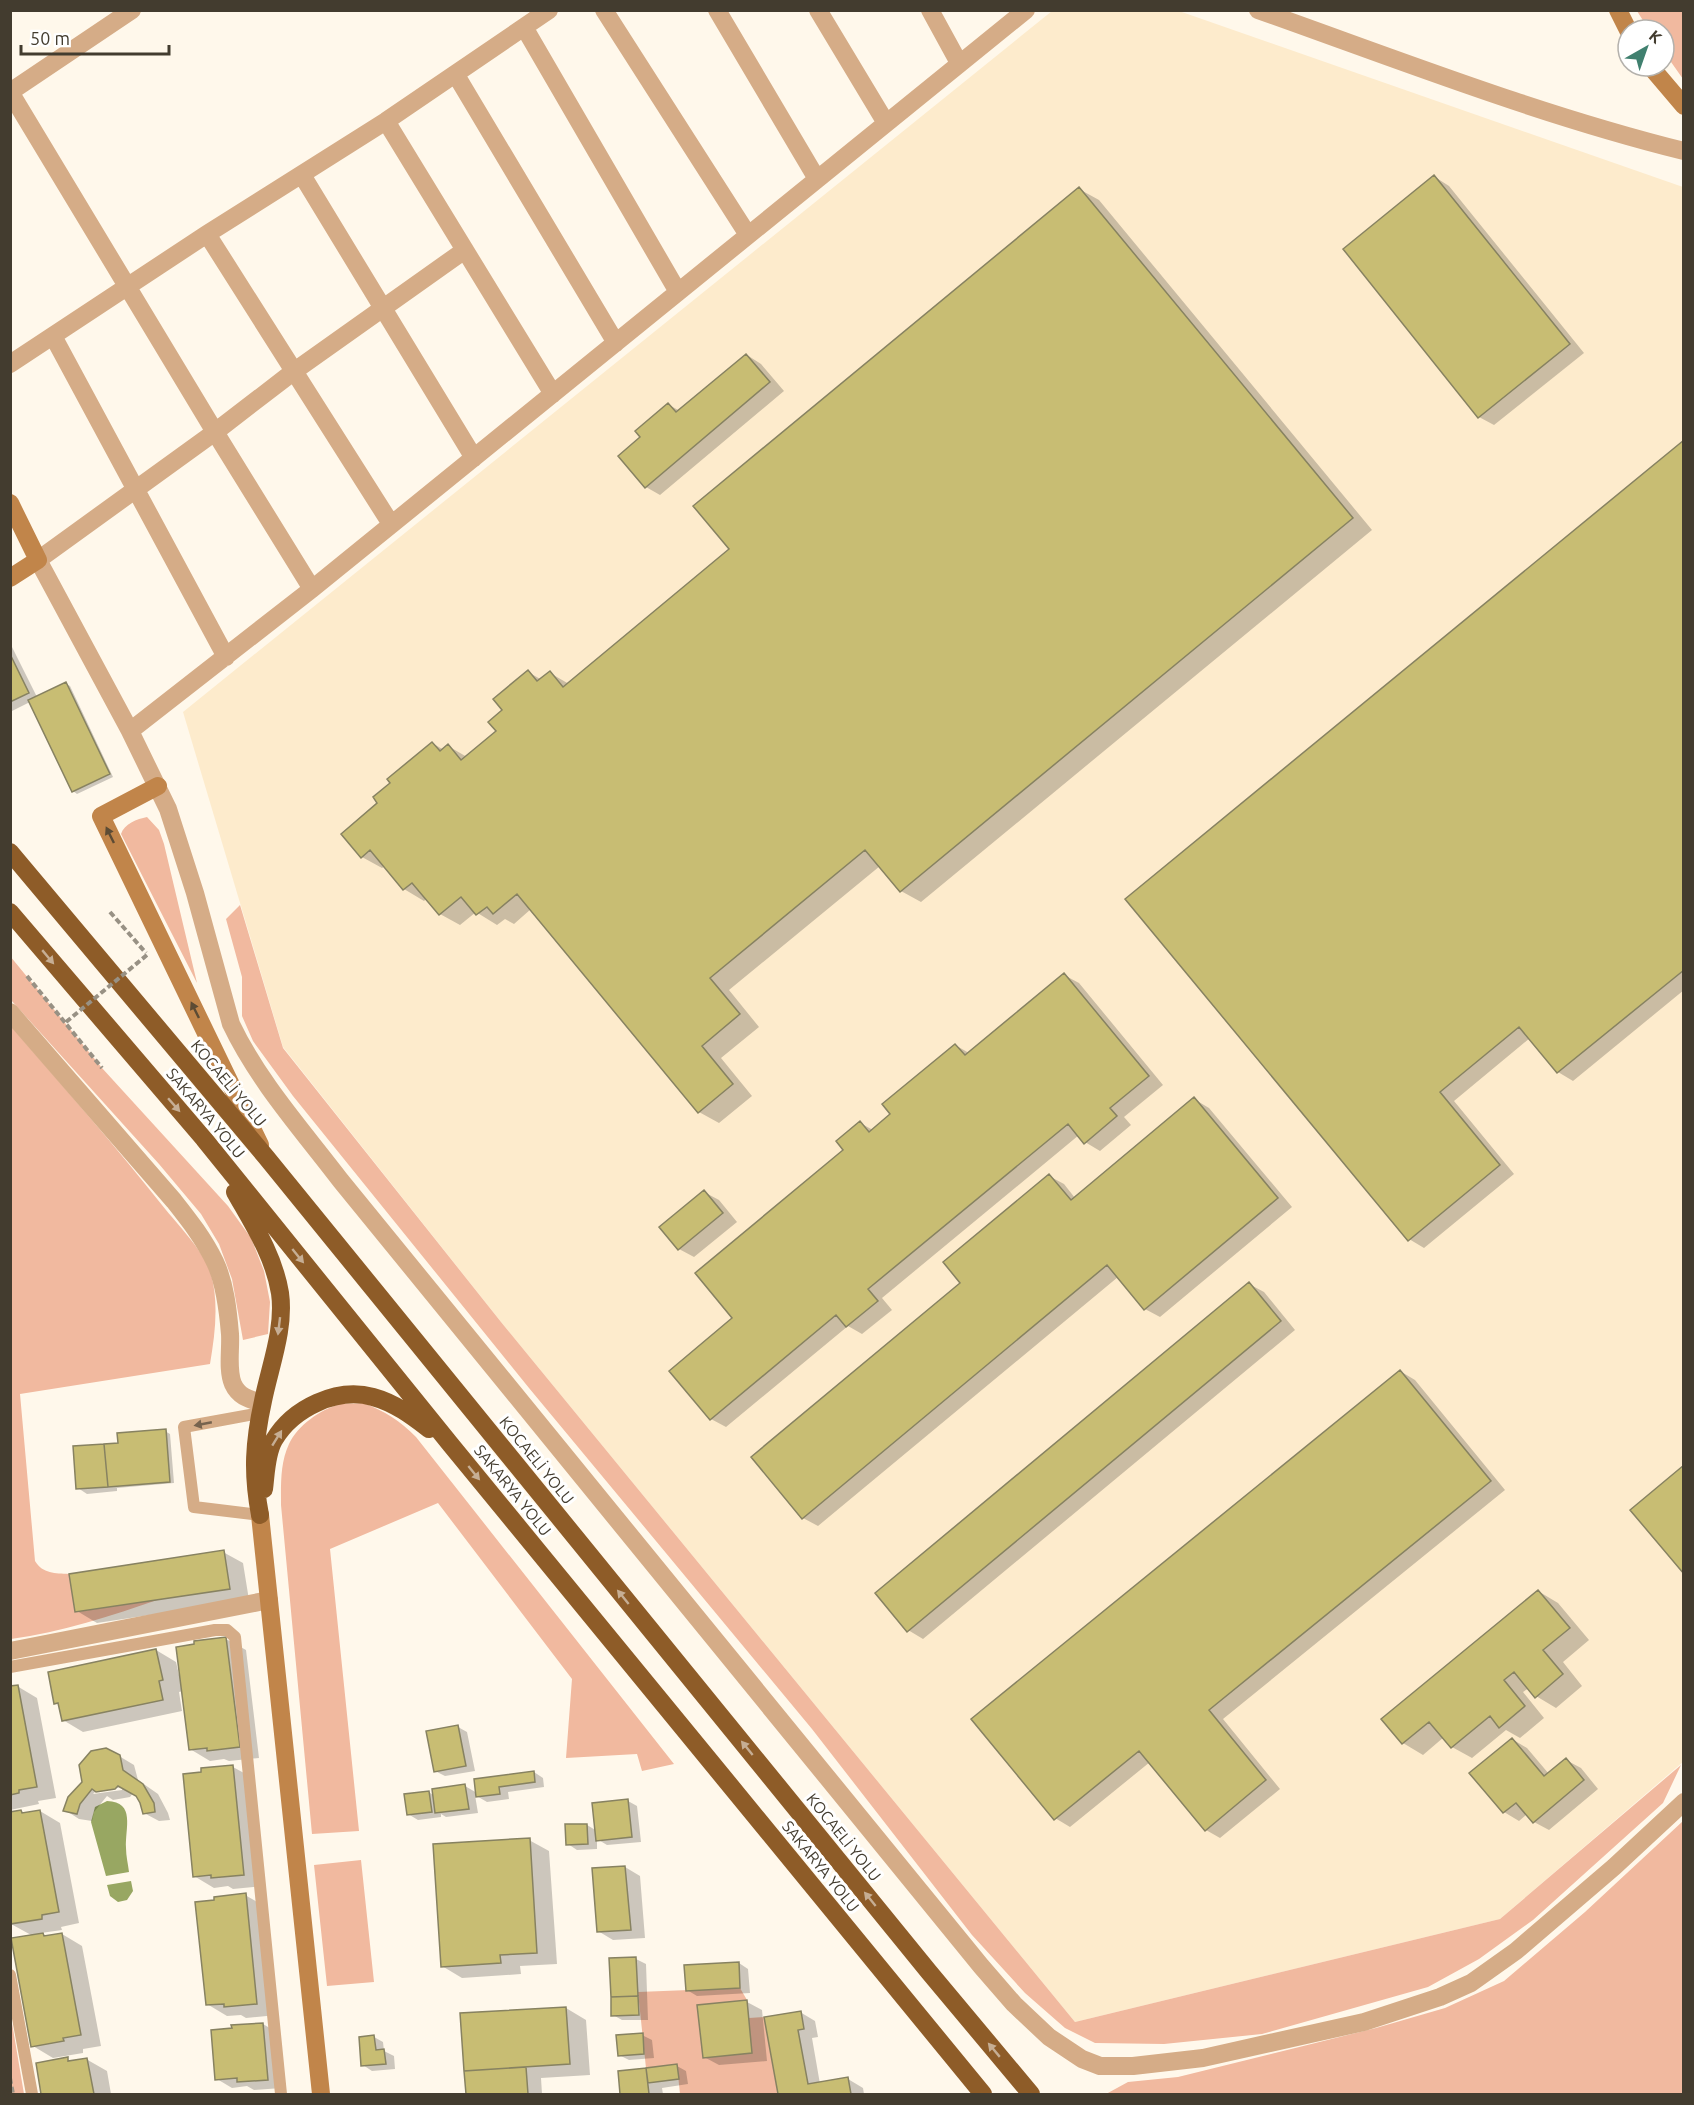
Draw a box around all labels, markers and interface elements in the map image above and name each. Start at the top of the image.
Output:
scale bar [21,18,170,56]
north arrow [1616,18,1676,78]
text: K [1646,26,1666,47]
text: 50 m [30,28,70,48]
one-way arrow [105,826,115,843]
one-way arrow [41,949,54,965]
one-way arrow [191,1002,200,1019]
street label: KOCAELİ YOLU [188,1036,270,1130]
street label: SAKARYA YOLU [163,1064,249,1162]
one-way arrow [168,1098,181,1113]
one-way arrow [291,1248,304,1263]
one-way arrow [274,1316,284,1335]
street label: KOCAELİ YOLU [496,1413,578,1507]
one-way arrow [193,1420,212,1429]
one-way arrow [271,1430,282,1446]
street label: SAKARYA YOLU [471,1441,555,1539]
one-way arrow [467,1465,480,1481]
one-way arrow [617,1589,630,1605]
one-way arrow [740,1740,753,1756]
street label: KOCAELİ YOLU [803,1790,885,1884]
street label: SAKARYA YOLU [779,1817,863,1915]
one-way arrow [864,1892,877,1907]
one-way arrow [988,2043,1001,2058]

